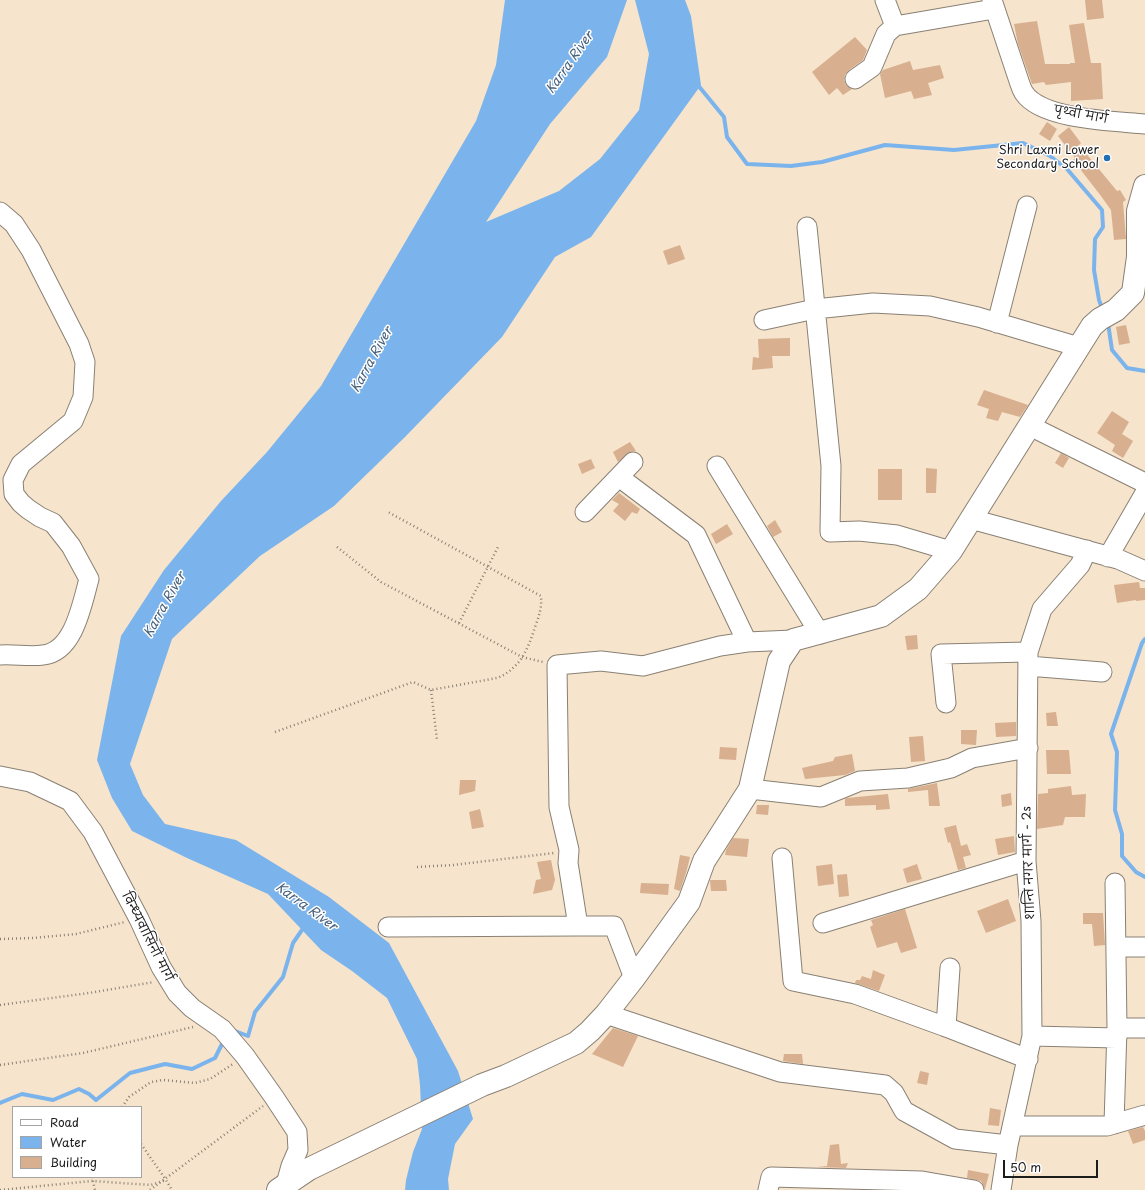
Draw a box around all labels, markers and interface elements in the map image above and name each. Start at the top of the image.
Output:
water label: Karra River [543,29,597,97]
street label: पृथ्वी मार्ग [1053,103,1109,127]
place label: Shri Laxmi Lower Secondary School [996,144,1099,172]
marker: Shri Laxmi Lower Secondary School [1102,153,1112,163]
water label: Karra River [348,325,396,395]
water label: Karra River [141,570,189,640]
street label: शान्ति नगर मार्ग - 2s [1020,806,1038,920]
water label: Karra River [272,880,340,934]
street label: विन्ध्यवासिनी मार्ग [118,890,176,984]
legend [12,1106,142,1178]
text: Road [50,1113,79,1131]
text: Water [50,1133,86,1151]
scale bar [1005,1152,1100,1178]
text: Building [50,1153,97,1171]
text: 50 m [1010,1158,1041,1176]

